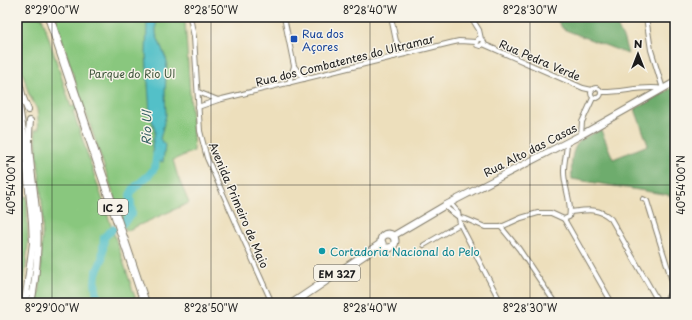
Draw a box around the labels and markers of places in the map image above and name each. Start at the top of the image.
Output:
place label: Rua dos Açores [302,25,344,55]
marker: Rua dos Açores [289,34,299,44]
place label: Cortadoria Nacional do Pelo [330,243,480,260]
marker: Cortadoria Nacional do Pelo [317,246,327,256]

